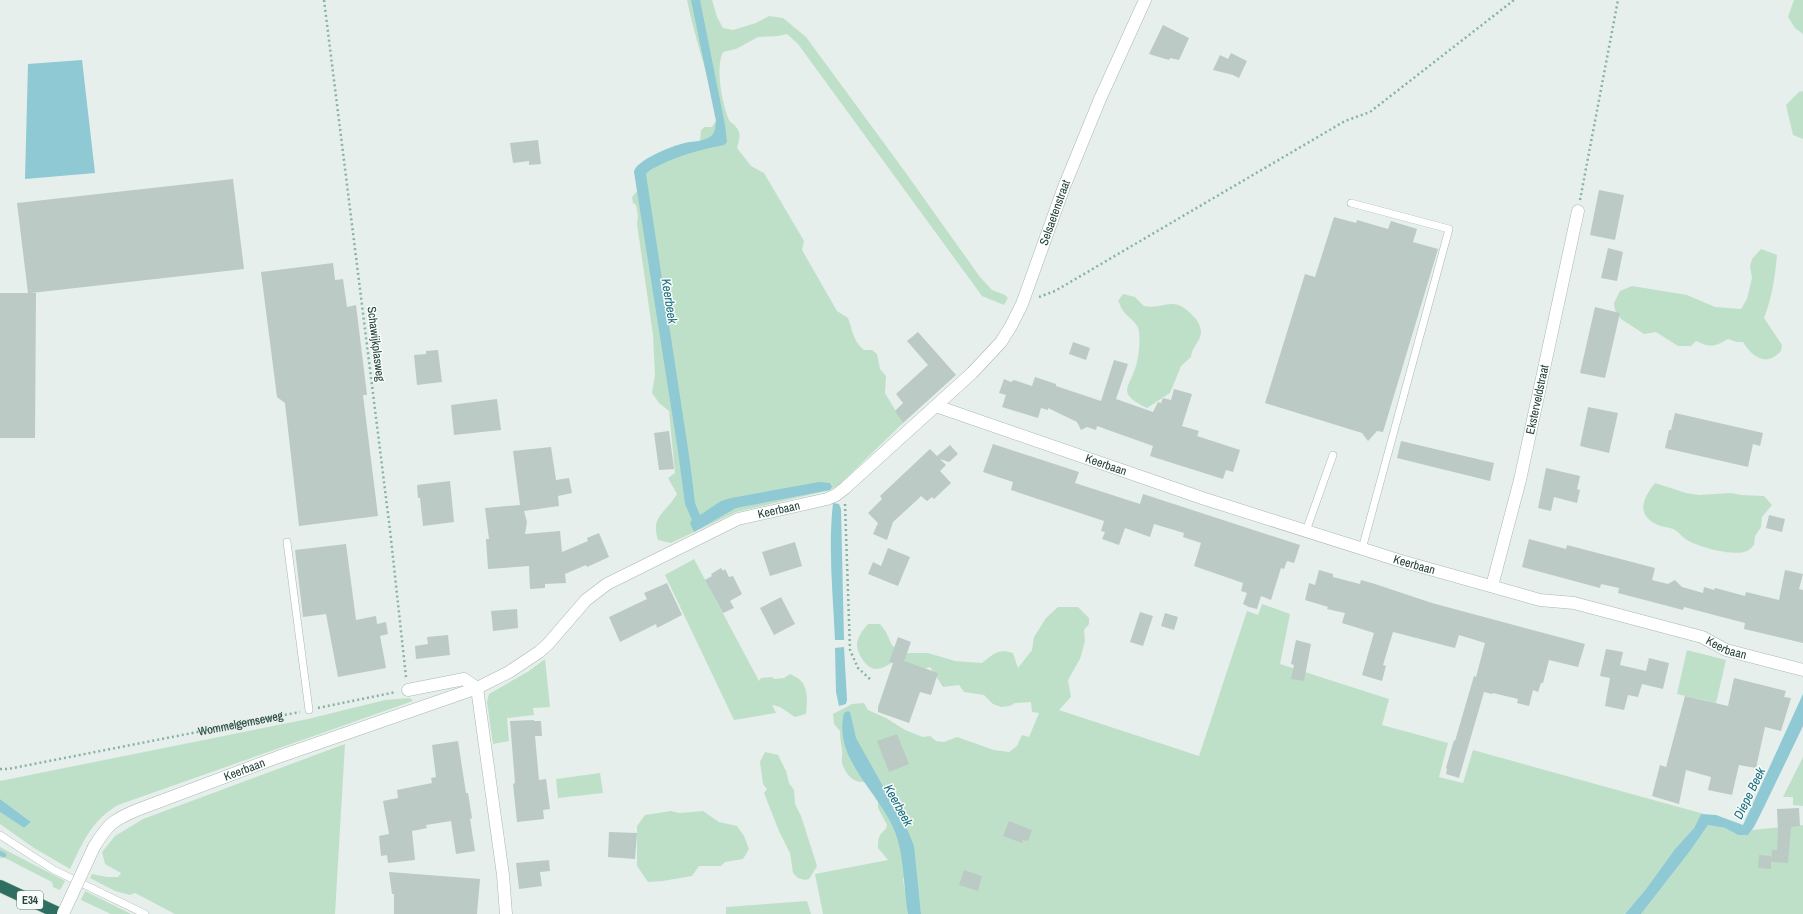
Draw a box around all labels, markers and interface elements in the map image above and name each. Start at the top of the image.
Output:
street label: Selsaetenstraat [1036,177,1074,248]
water label: Keerbeek [658,277,682,326]
street label: Schawijkplasweg [363,306,389,383]
street label: Eksterveldstraat [1522,363,1553,436]
street label: Keerbaan [1083,450,1129,479]
street label: Keerbaan [756,497,801,522]
street label: Keerbaan [1391,551,1437,578]
street label: Keerbaan [1703,633,1748,663]
street label: Wommelgemseweg [197,707,285,740]
street label: Keerbaan [222,755,267,785]
water label: Diepe Beek [1730,764,1770,822]
water label: Keerbeek [880,781,917,830]
road number: E34 [17,891,43,909]

